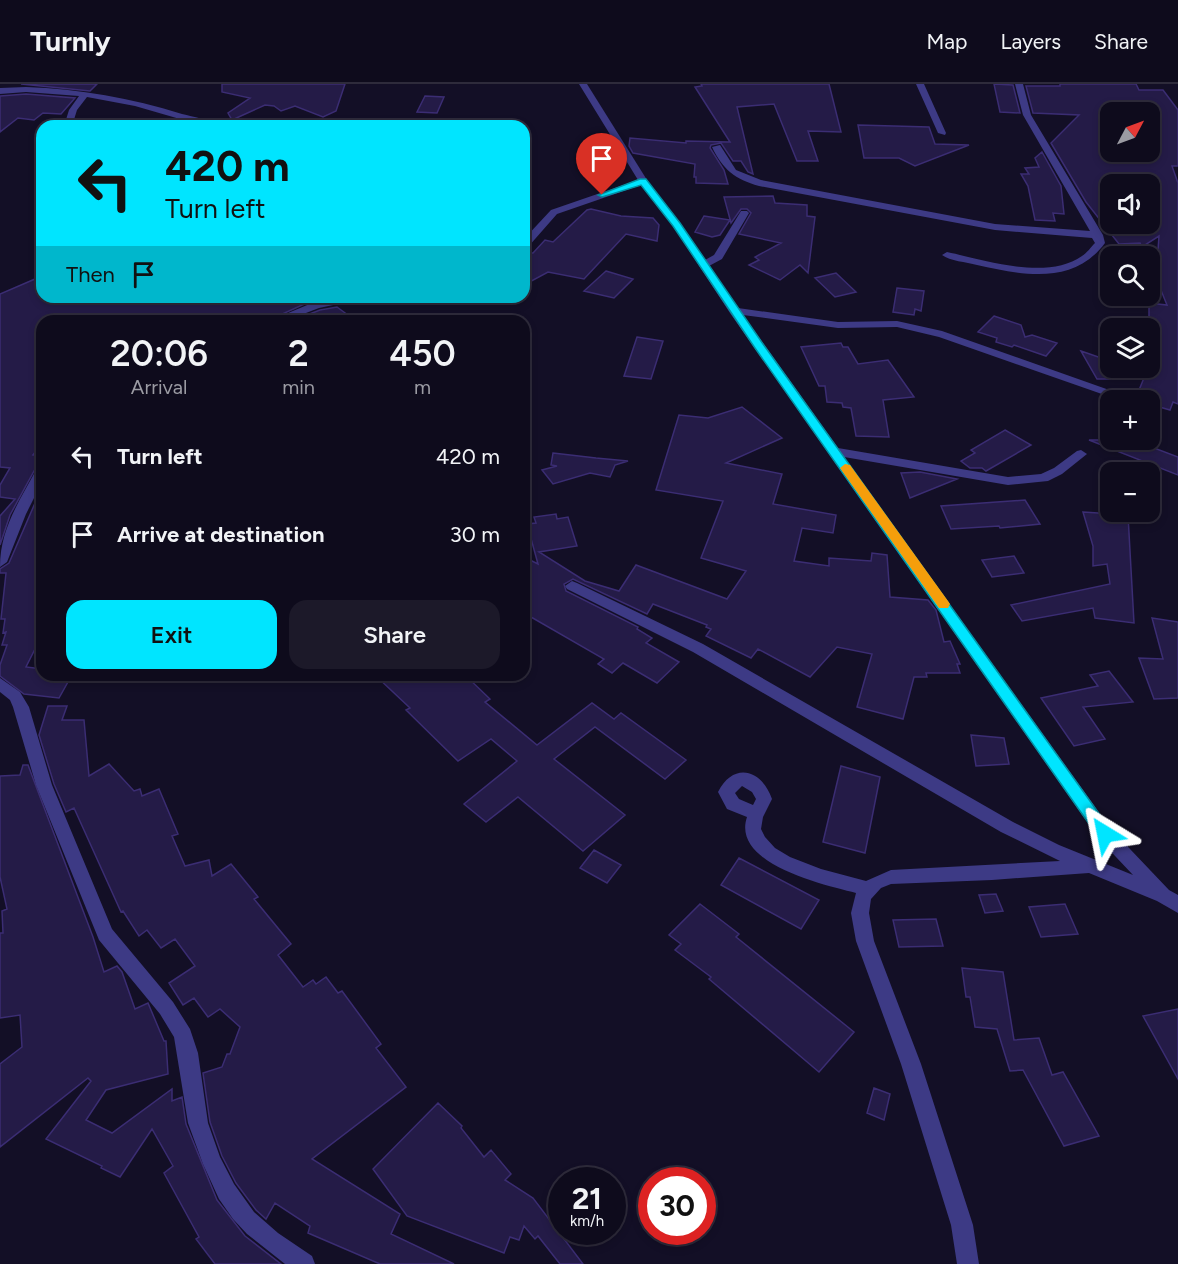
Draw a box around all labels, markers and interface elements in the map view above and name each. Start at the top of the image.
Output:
text: Turnly [30,24,111,58]
text: Map [927,29,967,54]
text: Layers [1000,29,1061,54]
text: Share [1094,29,1148,54]
north arrow [1100,102,1160,162]
map controls [1100,102,1160,522]
pin [576,133,627,195]
text: 420 m [165,141,290,192]
icon: arrive [585,142,618,175]
icon: left [66,144,144,222]
button: sound [1100,174,1160,234]
text: Turn left [165,192,265,225]
button: search [1100,246,1160,306]
icon: arrive [127,258,160,291]
text: Then [66,261,115,288]
button: layers [1100,318,1160,378]
text: 20:06 [110,332,208,375]
text: 2 [288,332,309,375]
text: 450 [389,332,456,375]
text: Arrival [131,375,187,399]
text: min [282,375,315,399]
text: m [414,375,431,399]
button: + [1100,390,1160,450]
icon: left [66,440,99,473]
text: Turn left [117,443,203,470]
text: 420 m [436,443,500,470]
button: − [1100,462,1160,522]
icon: arrive [66,518,99,551]
text: Arrive at destination [117,521,325,548]
text: 30 m [450,521,500,548]
button: Exit [66,600,277,669]
button: Share [289,600,500,669]
position arrow [1073,802,1137,866]
speed limit sign: 30 [638,1167,716,1245]
text: 21 [572,1180,602,1217]
text: km/h [570,1212,604,1230]

